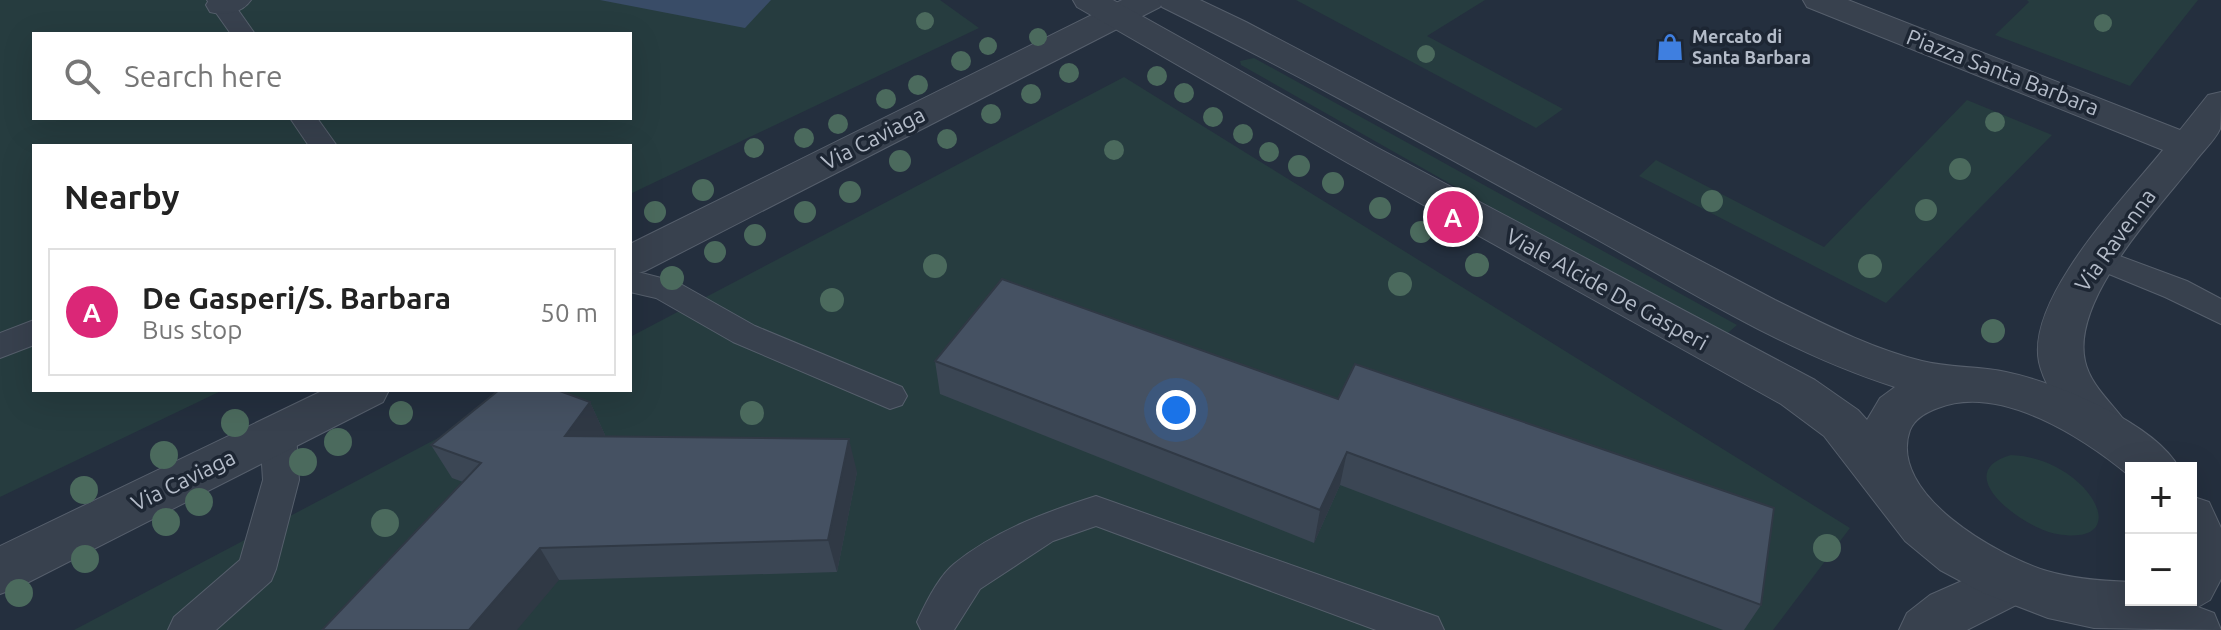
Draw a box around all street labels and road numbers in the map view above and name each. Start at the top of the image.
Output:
street label: Piazza Santa Barbara [1903,23,2103,120]
street label: Via Caviaga [817,101,929,174]
street label: Via Ravenna [2069,184,2160,296]
street label: Viale Alcide De Gasperi [1502,223,1712,354]
street label: Via Caviaga [127,444,239,515]

